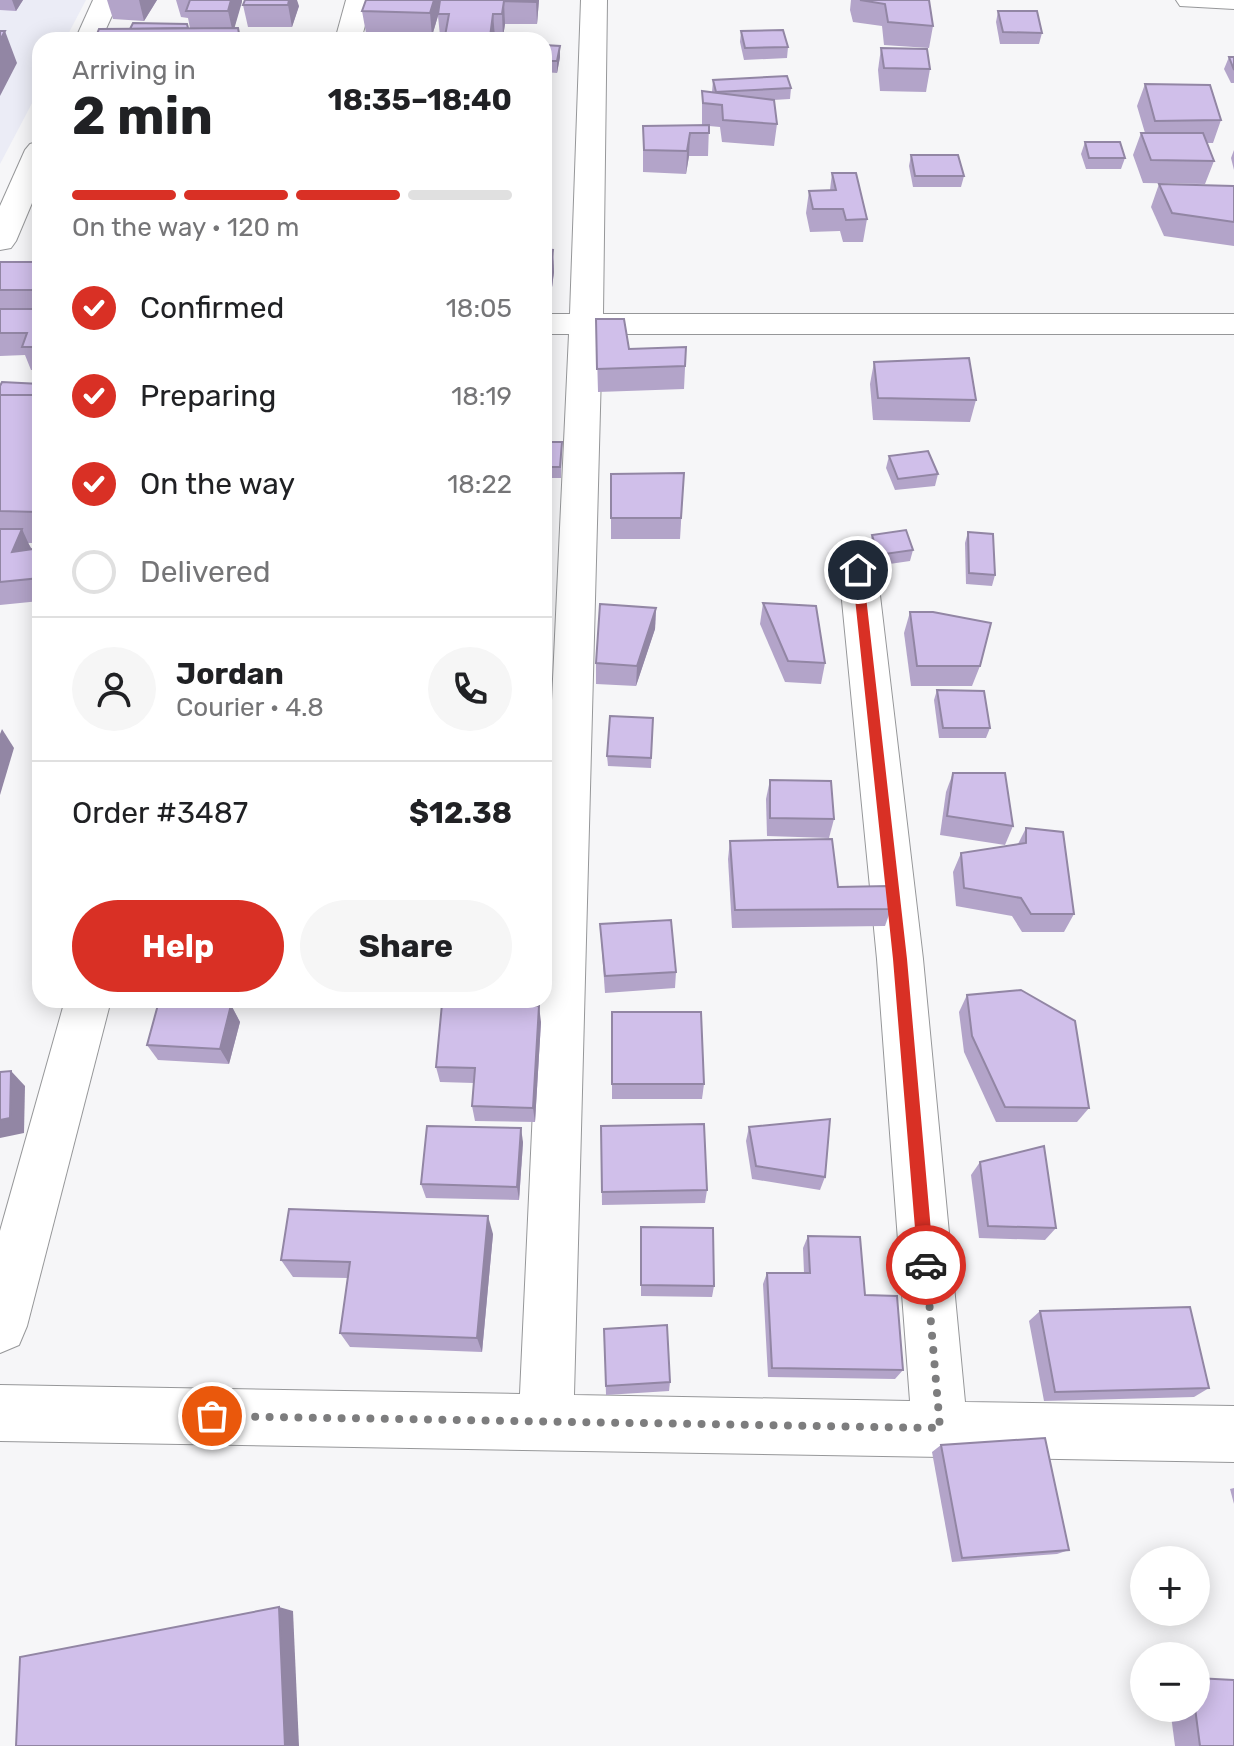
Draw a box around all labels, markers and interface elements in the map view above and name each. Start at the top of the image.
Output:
text: Arriving in [72,55,196,86]
text: 18:35–18:40 [328,82,512,118]
text: 2 min [72,85,213,147]
text: On the way · 120 m [72,212,299,243]
icon: check [72,286,116,330]
text: Confirmed [140,290,284,326]
text: 18:05 [446,293,512,324]
icon: check [72,374,116,418]
text: Preparing [140,378,276,414]
text: 18:19 [451,381,512,412]
icon: check [72,462,116,506]
text: On the way [140,466,295,502]
text: 18:22 [447,469,512,500]
pin [824,536,892,604]
icon: home [836,548,880,592]
text: Delivered [140,554,271,590]
button: person [72,647,156,731]
button: phone [428,647,512,731]
text: Jordan [176,656,284,692]
text: Courier · 4.8 [176,692,324,723]
text: Order #3487 [72,795,248,831]
text: $12.38 [409,795,512,831]
button: Help [72,900,284,992]
button: Share [300,900,512,992]
courier [886,1225,966,1305]
icon: car [904,1243,948,1287]
pin [178,1382,246,1450]
icon: bag [190,1394,234,1438]
map controls [1130,1546,1210,1722]
button: + [1130,1546,1210,1626]
button: − [1130,1642,1210,1722]

